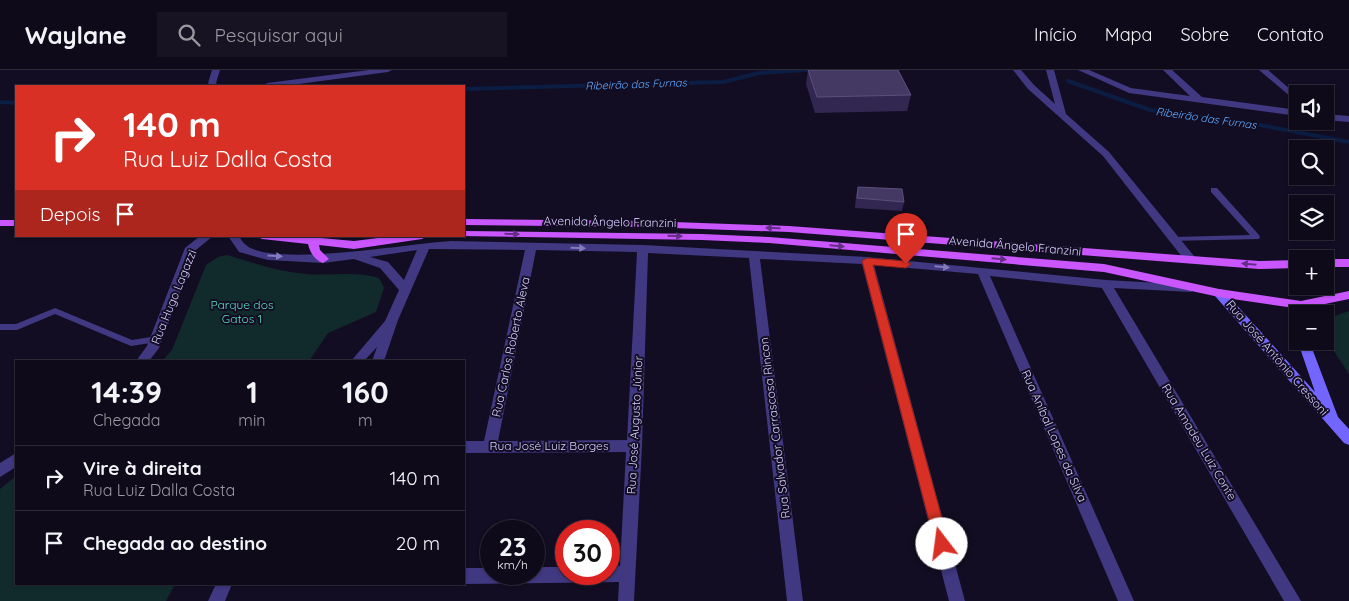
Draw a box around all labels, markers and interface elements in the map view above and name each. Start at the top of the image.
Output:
search box [157,12,507,57]
text: Waylane [25,20,127,50]
icon: search [175,21,203,49]
text: Pesquisar aqui [215,23,343,47]
text: Início [1034,23,1077,46]
text: Mapa [1105,23,1152,46]
text: Sobre [1180,23,1229,46]
text: Contato [1257,23,1324,46]
water label: Ribeirão das Furnas [585,75,688,93]
map controls [1289,85,1334,350]
button: sound [1289,85,1334,130]
text: 140 m [123,102,221,146]
water label: Ribeirão das Furnas [1155,104,1258,132]
icon: right [40,105,105,170]
button: search [1289,140,1334,185]
text: Rua Luiz Dalla Costa [123,145,332,173]
button: layers [1289,195,1334,240]
icon: arrive [111,200,139,228]
text: Depois [40,202,101,226]
street label: Avenida Ângelo Franzini [543,213,677,230]
pin [885,213,927,264]
icon: arrive [892,220,920,248]
one-way arrow [764,224,780,232]
one-way arrow [505,230,521,238]
street label: Avenida Ângelo Franzini [948,232,1082,259]
one-way arrow [667,233,683,241]
one-way arrow [829,242,845,250]
one-way arrow [571,244,587,252]
street label: Rua Hugo Lagazzi [148,247,199,346]
button: + [1289,250,1334,295]
one-way arrow [267,252,283,260]
one-way arrow [991,255,1007,263]
one-way arrow [1241,260,1257,268]
one-way arrow [935,264,951,272]
street label: Rua Carlos Roberto Aleva [488,275,533,418]
park label: Parque dos Gatos 1 [210,297,274,326]
street label: Rua José Antônio Cressoni [1223,297,1332,418]
button: − [1289,305,1334,350]
street label: Rua Salvador Carrascosa Rincon [756,337,793,520]
street label: Rua José Augusto Júnior [623,355,646,495]
street label: Rua Aníbal Lopes da Silva [1019,367,1090,504]
text: 14:39 [91,373,162,411]
text: 1 [246,373,258,411]
text: 160 [342,373,389,411]
street label: Rua Amadeu Luiz Conte [1159,381,1240,503]
text: Chegada [93,410,160,430]
text: min [238,410,266,430]
text: m [358,410,373,430]
street label: Rua José Luiz Borges [489,438,609,453]
text: Vire à direita [83,456,202,480]
icon: right [40,464,68,492]
text: 140 m [389,466,440,490]
text: Rua Luiz Dalla Costa [83,480,235,500]
position arrow [915,517,967,569]
speed limit sign: 30 [555,520,620,585]
icon: arrive [40,529,68,557]
text: Chegada ao destino [83,531,267,555]
text: 20 m [396,531,440,555]
text: 23 [499,531,526,562]
text: km/h [497,557,528,572]

